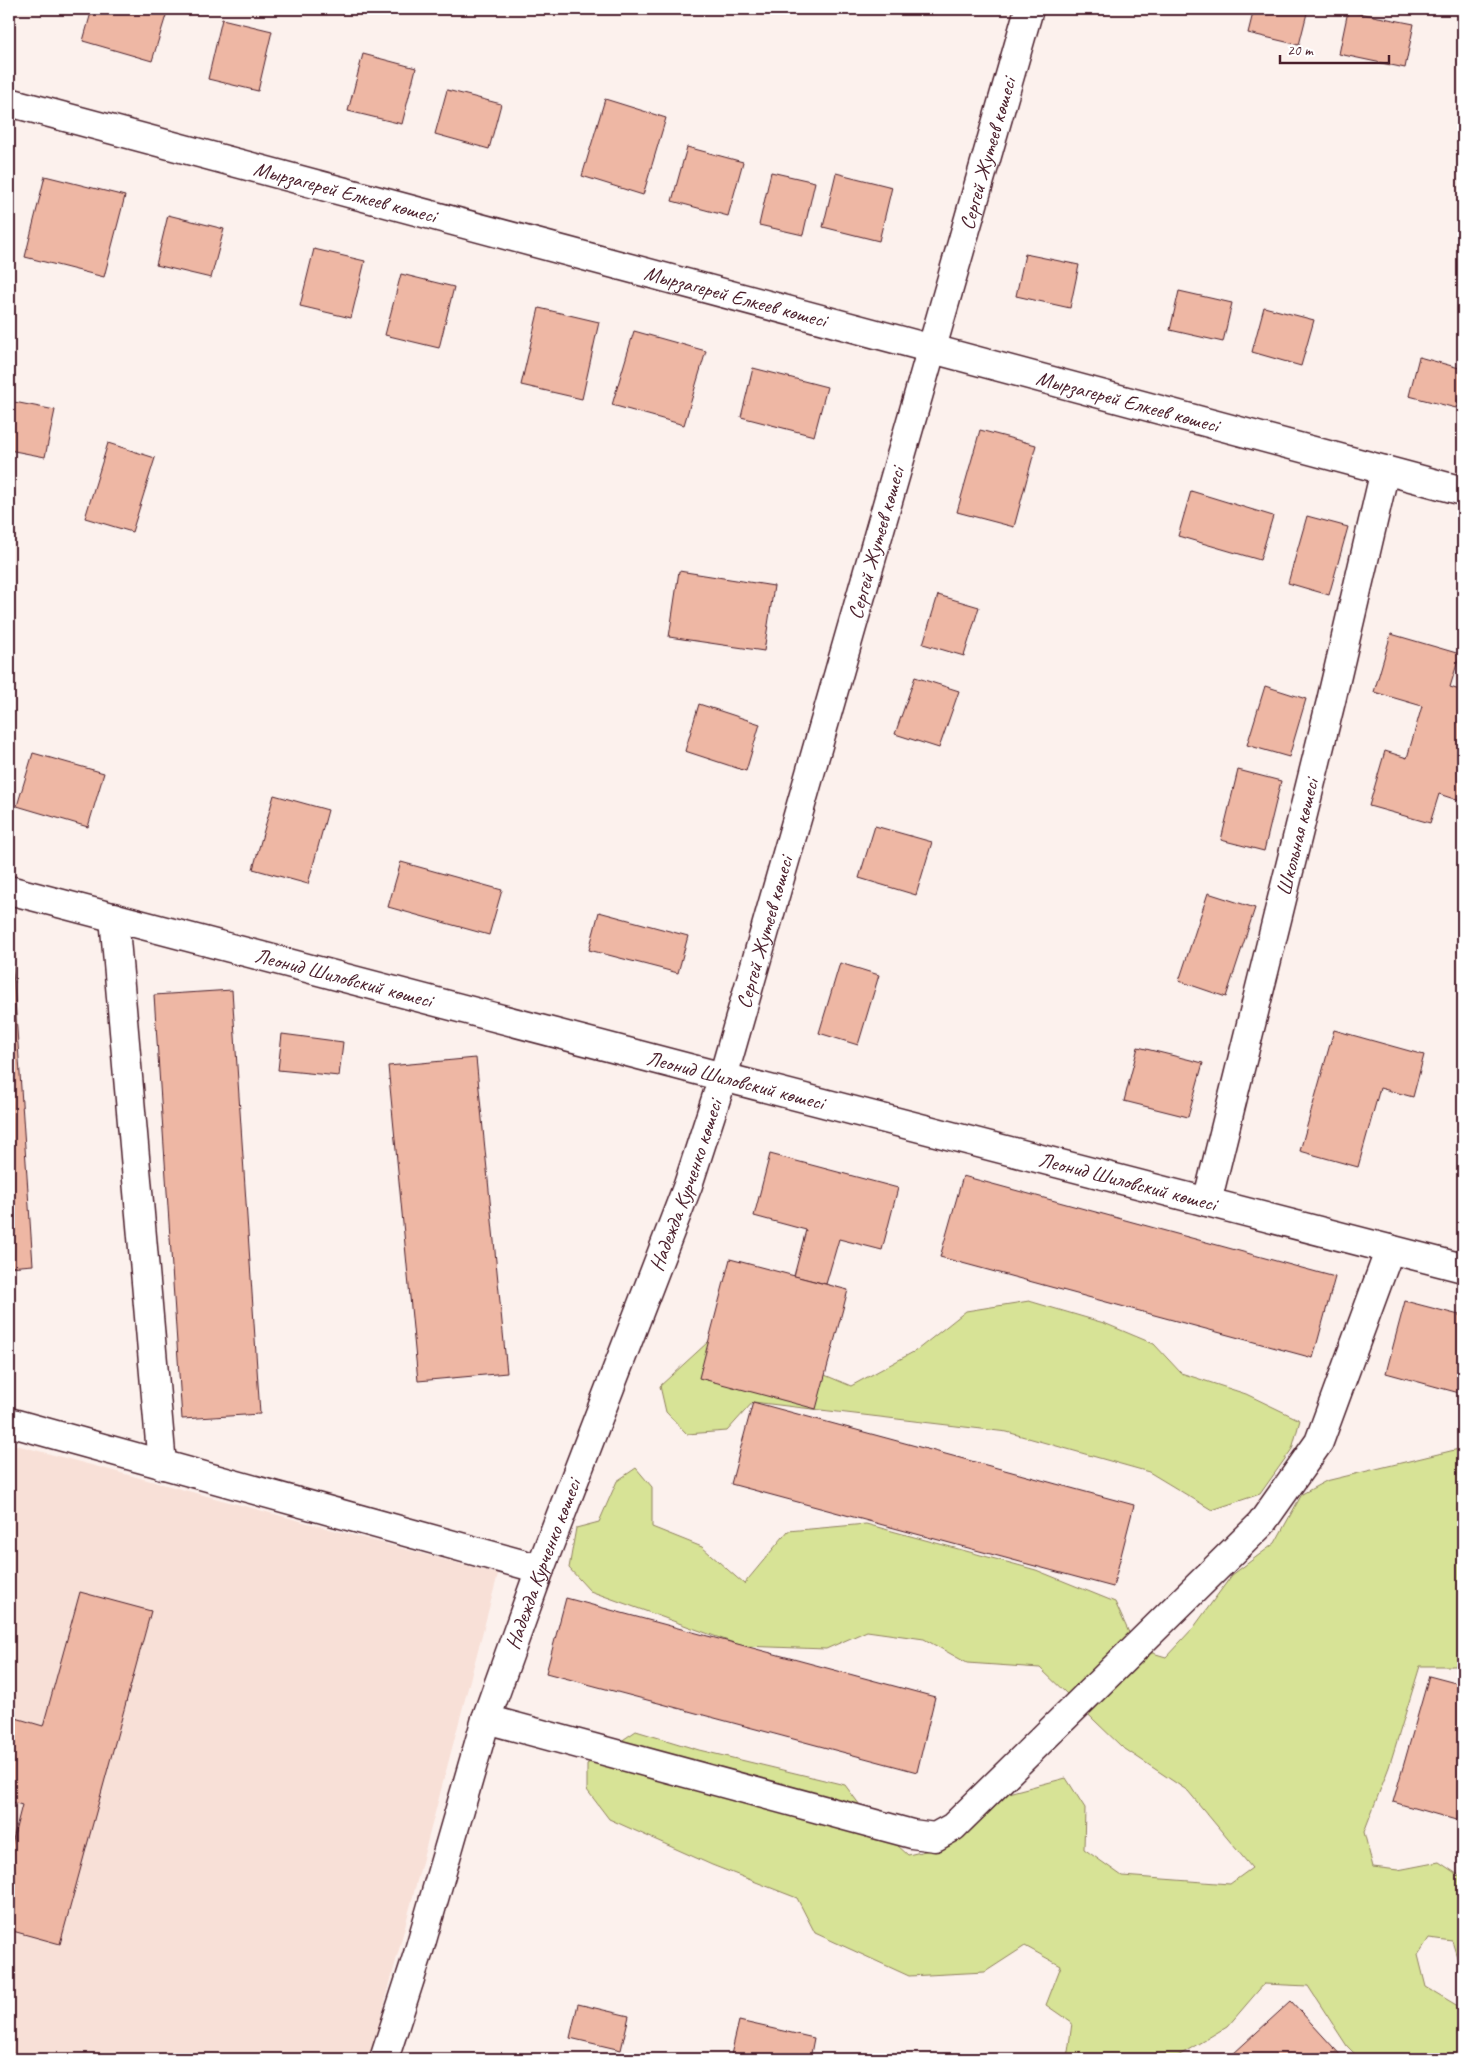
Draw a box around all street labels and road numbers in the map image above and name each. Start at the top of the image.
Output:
street label: Сергей Жутеев көшесі [953,72,1023,233]
street label: Мырзагерей Елкеев көшесі [251,155,442,230]
street label: Мырзагерей Елкеев көшесі [641,260,833,334]
street label: Мырзагерей Елкеев көшесі [1034,364,1225,439]
street label: Сергей Жутеев көшесі [842,461,911,622]
street label: Школьная көшесі [1270,773,1325,898]
street label: Сергей Жутеев көшесі [730,850,799,1011]
street label: Леонид Шиловский көшесі [252,942,438,1014]
street label: Леонид Шиловский көшесі [644,1045,830,1116]
street label: Надежда Курченко көшесі [643,1093,729,1275]
street label: Леонид Шиловский көшесі [1036,1146,1222,1218]
street label: Надежда Курченко көшесі [499,1472,588,1653]

